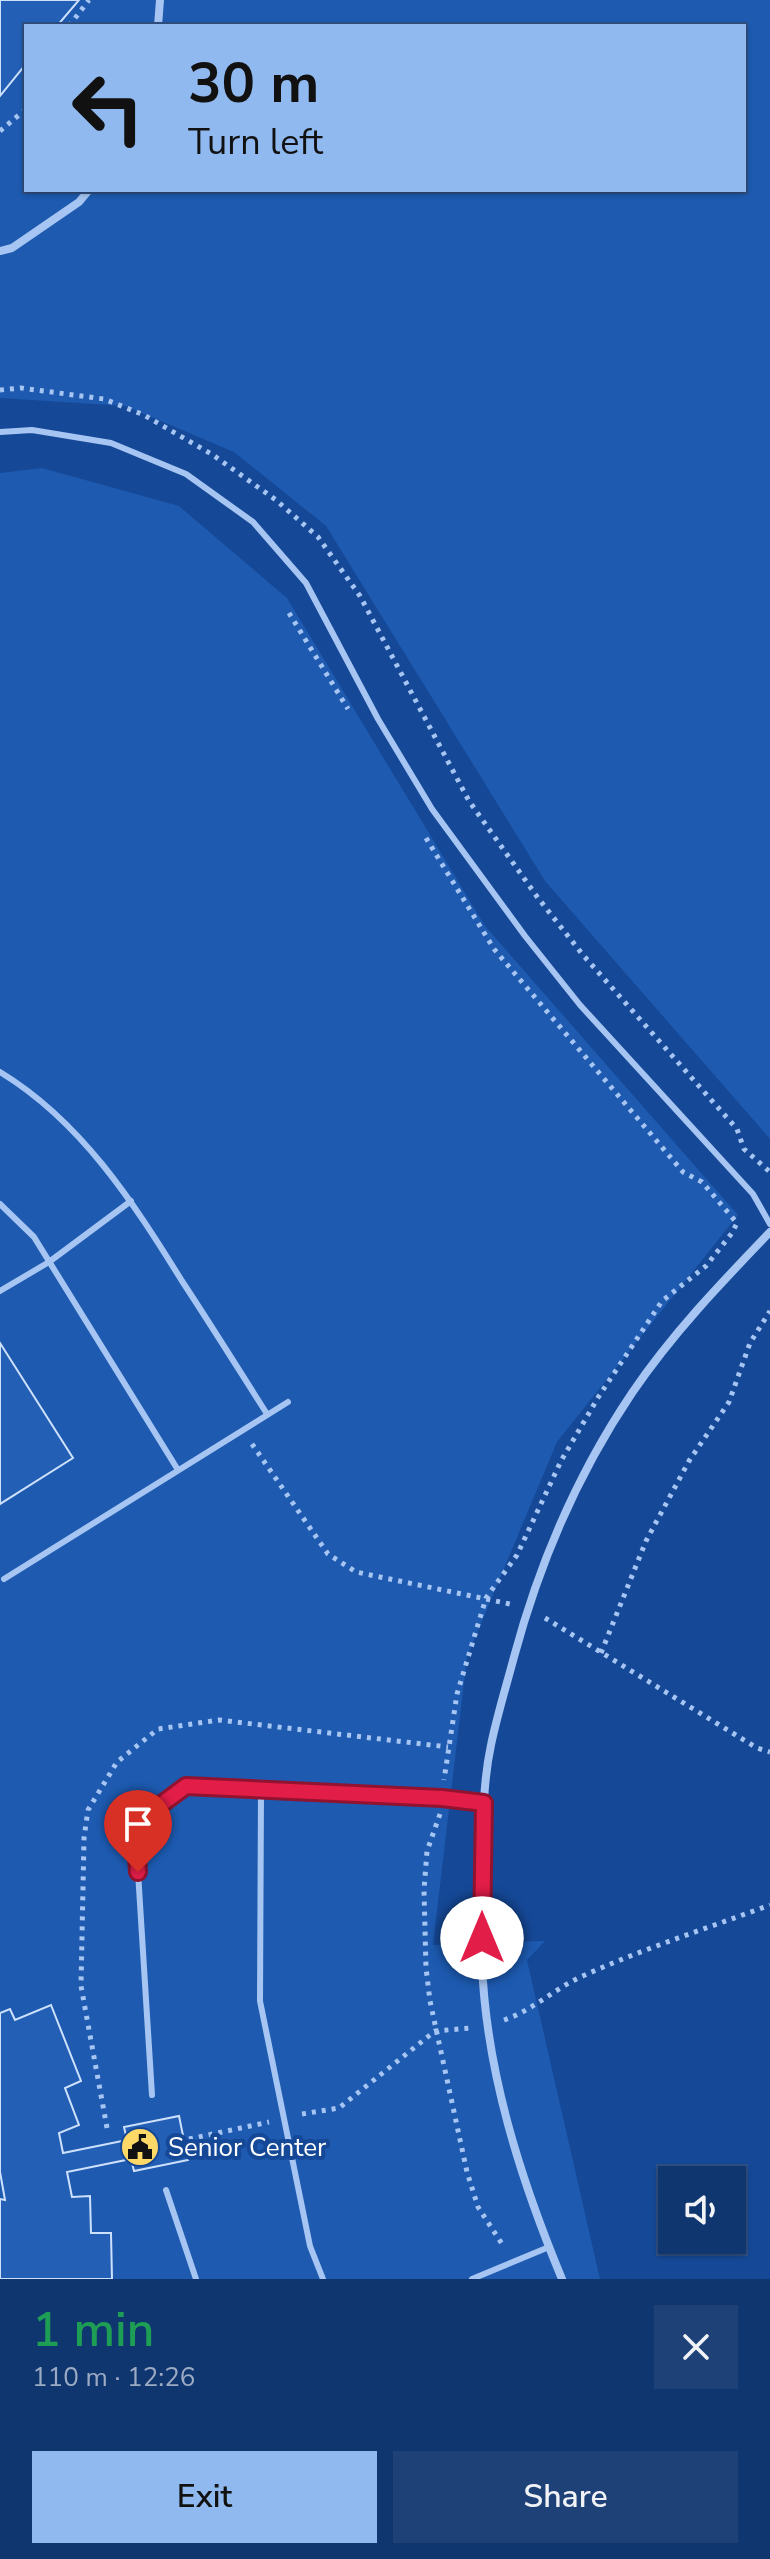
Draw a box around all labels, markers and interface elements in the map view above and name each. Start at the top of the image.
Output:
text: 30 m [188,45,319,122]
icon: left [56,56,160,160]
text: Turn left [188,118,323,167]
pin [104,1790,172,1872]
icon: arrive [116,1802,160,1846]
position arrow [440,1896,524,1980]
public building icon: Senior Center [119,2126,161,2168]
place label: Senior Center [168,2130,327,2165]
map controls [658,2166,746,2254]
button: sound [658,2166,746,2254]
text: 1 min [32,2297,154,2363]
button: close [654,2305,738,2389]
text: 110 m · 12:26 [32,2360,195,2395]
button: Exit [32,2451,377,2543]
button: Share [393,2451,738,2543]

